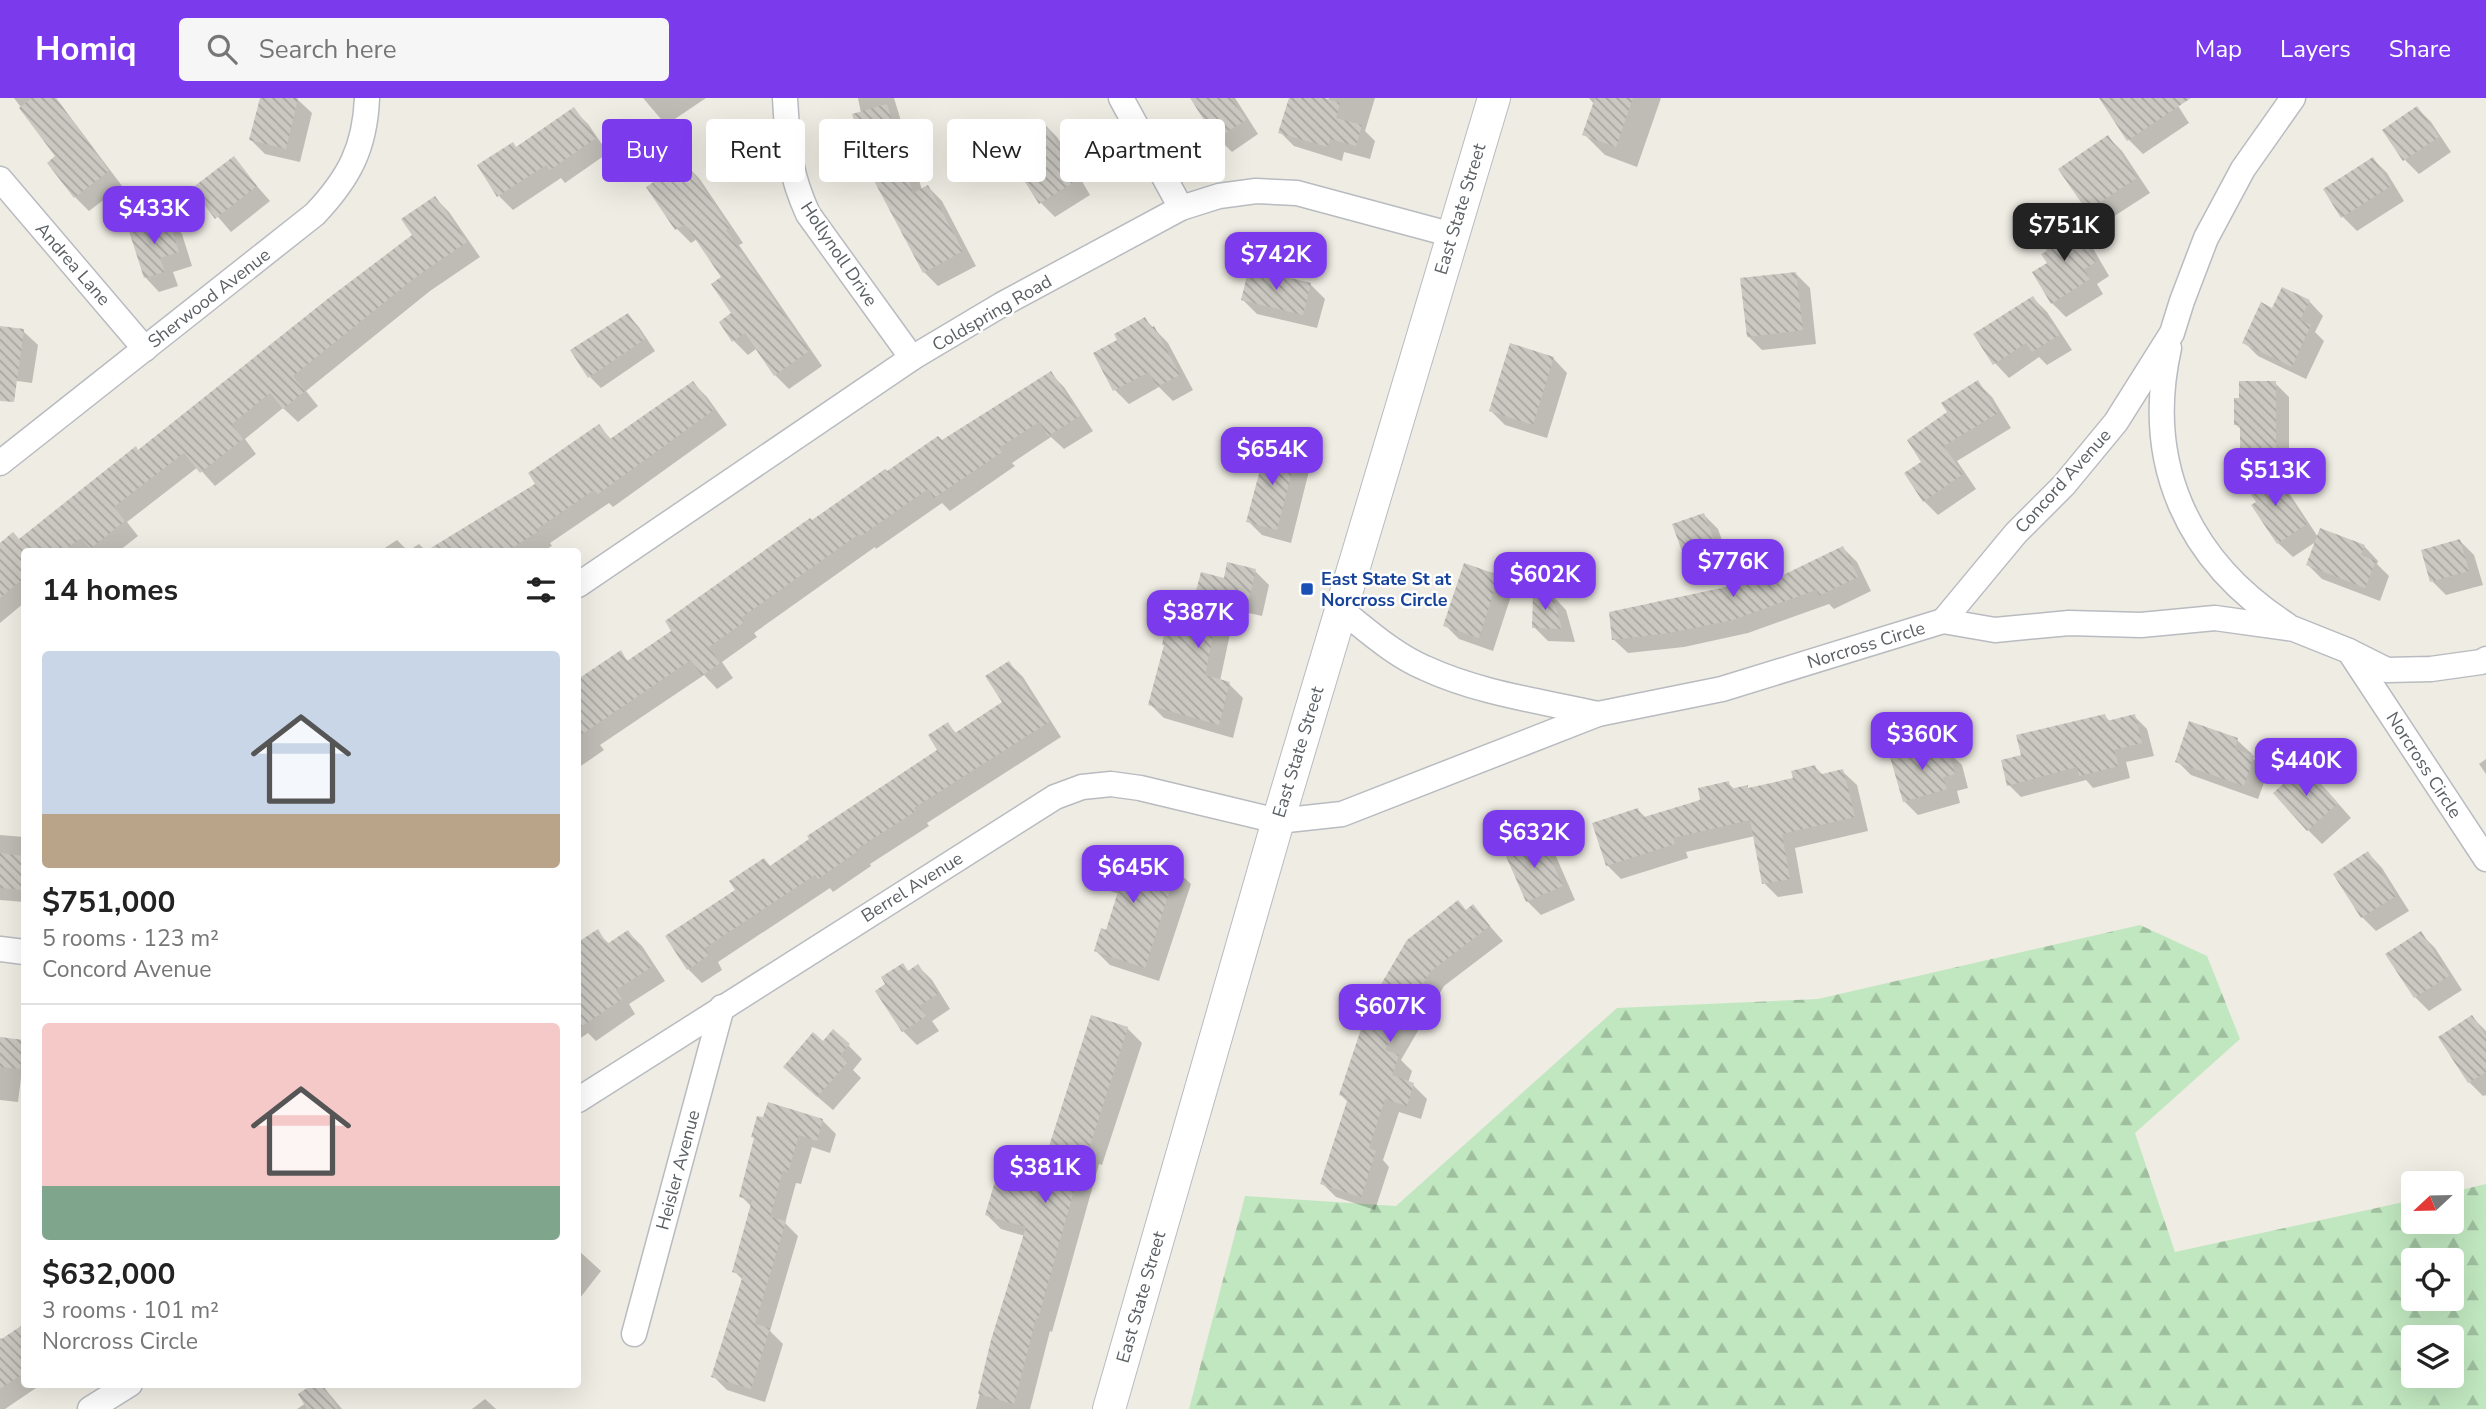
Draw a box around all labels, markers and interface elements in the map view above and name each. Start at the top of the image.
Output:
search box [179,18,669,81]
text: Homiq [35,27,137,72]
icon: search [203,30,241,68]
text: Search here [259,32,397,67]
text: Map [2195,33,2242,65]
text: Layers [2280,33,2351,65]
text: Share [2389,33,2451,65]
chip: Buy [602,119,692,182]
chip: Rent [706,119,805,182]
chip: Filters [819,119,933,182]
chip: New [947,119,1046,182]
chip: Apartment [1060,119,1225,182]
street label: East State Street [1429,140,1492,277]
pin: $433K [105,186,203,246]
text: $433K [119,193,189,224]
street label: Hollynoll Drive [795,197,883,311]
pin: $751K [2015,204,2113,263]
text: $751K [2029,210,2099,241]
street label: Andrea Lane [30,217,116,311]
pin: $742K [1227,232,1325,292]
text: $742K [1241,239,1311,270]
street label: Sherwood Avenue [143,243,275,353]
street label: Coldspring Road [928,269,1056,357]
street label: Concord Avenue [2010,424,2116,538]
pin: $654K [1223,428,1321,487]
text: $654K [1237,434,1307,465]
pin: $513K [2226,448,2324,508]
text: $513K [2240,455,2310,486]
pin: $776K [1684,540,1782,599]
text: $776K [1698,546,1768,577]
pin: $602K [1496,552,1594,612]
text: $602K [1510,559,1580,590]
place label: East State St at Norcross Circle [1321,567,1451,612]
text: 14 homes [42,570,178,611]
icon: filters [522,571,560,609]
marker: East State St at Norcross Circle [1299,581,1315,597]
pin: $387K [1149,590,1247,650]
text: $387K [1163,597,1233,628]
street label: Norcross Circle [1804,616,1928,674]
street label: East State Street [1267,683,1330,820]
icon: home [238,696,364,822]
street label: Norcross Circle [2381,707,2467,823]
pin: $360K [1873,712,1971,772]
text: $360K [1887,719,1957,750]
pin: $440K [2257,738,2355,798]
text: $440K [2271,745,2341,776]
pin: $632K [1485,810,1583,870]
text: $632K [1499,817,1569,848]
street label: Berrel Avenue [857,846,967,928]
pin: $645K [1084,846,1182,905]
text: $645K [1098,852,1168,883]
text: $751,000 [42,882,175,923]
text: 5 rooms · 123 m² [42,923,219,954]
text: Concord Avenue [42,954,211,985]
pin: $607K [1341,984,1439,1044]
text: $607K [1355,991,1425,1022]
icon: home [238,1068,364,1194]
street label: Heisler Avenue [650,1107,706,1233]
pin: $381K [996,1146,1094,1205]
text: $381K [1010,1152,1080,1183]
north arrow [2401,1171,2464,1234]
map controls [2401,1171,2464,1388]
street label: East State Street [1111,1228,1171,1366]
button: locate [2401,1248,2464,1311]
text: $632,000 [42,1254,175,1295]
text: 3 rooms · 101 m² [42,1295,219,1326]
button: layers [2401,1325,2464,1388]
text: Norcross Circle [42,1326,198,1357]

